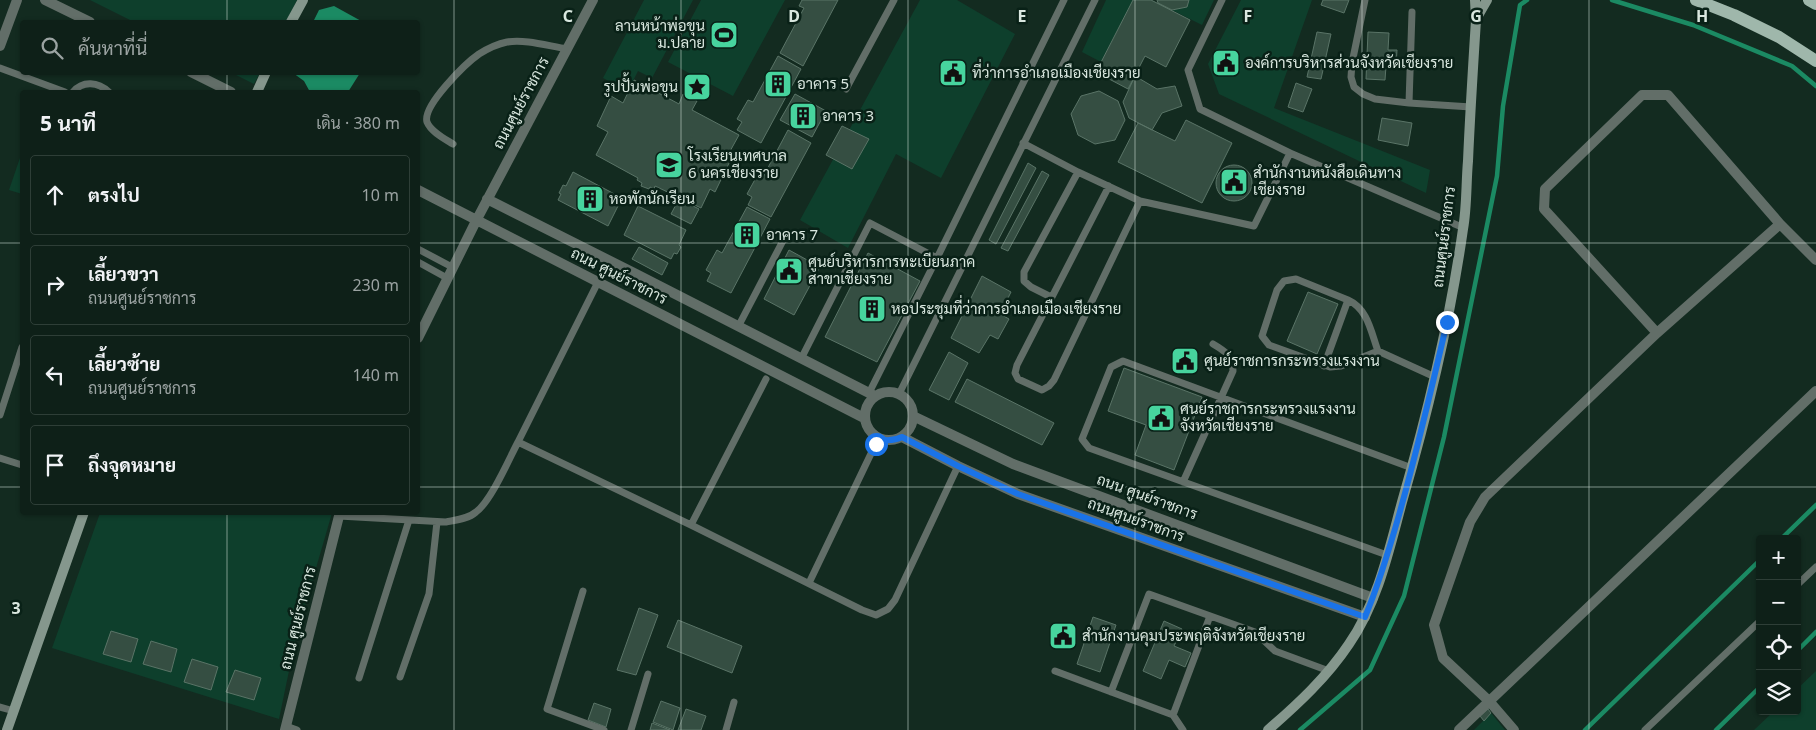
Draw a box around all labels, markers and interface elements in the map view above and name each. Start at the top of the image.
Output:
text: C [563,5,573,27]
text: D [788,5,800,27]
text: E [1018,5,1027,27]
text: F [1244,5,1252,27]
text: G [1470,5,1482,27]
text: H [1696,5,1708,27]
place label: ลานหน้าพ่อขุน ม.ปลาย [615,15,705,52]
search box [20,20,420,75]
sports icon: ลานหน้าพ่อขุน ม.ปลาย [709,20,739,50]
icon: search [38,34,66,62]
text: ค้นหาที่นี่ [78,35,147,61]
public building icon: องค์การบริหารส่วนจังหวัดเชียงราย [1211,48,1241,78]
place label: องค์การบริหารส่วนจังหวัดเชียงราย [1245,52,1453,72]
street label: ถนนศูนย์ราชการ [487,53,554,153]
public building icon: ที่ว่าการอำเภอเมืองเชียงราย [938,58,968,88]
place label: ที่ว่าการอำเภอเมืองเชียงราย [972,58,1140,82]
building icon: อาคาร 5 [763,69,793,99]
place label: รูปปั้นพ่อขุน [603,72,678,98]
place icon: รูปปั้นพ่อขุน [682,72,712,102]
place label: อาคาร 5 [797,73,849,93]
building icon: อาคาร 3 [788,101,818,131]
place label: อาคาร 3 [822,105,874,125]
text: 5 นาที [40,109,96,137]
text: เดิน · 380 m [316,112,400,134]
place label: โรงเรียนเทศบาล 6 นครเชียงราย [687,145,787,182]
school or university icon: โรงเรียนเทศบาล 6 นครเชียงราย [654,150,684,180]
place label: สำนักงานหนังสือเดินทาง เชียงราย [1253,162,1401,199]
public building icon: สำนักงานหนังสือเดินทาง เชียงราย [1219,167,1249,197]
icon: ahead [41,181,69,209]
text: ตรงไป [88,182,140,208]
text: 10 m [362,184,399,206]
building icon: หอพักนักเรียน [575,184,605,214]
street label: ถนนศูนย์ราชการ [1427,185,1460,289]
place label: หอพักนักเรียน [609,188,695,208]
building icon: อาคาร 7 [732,220,762,250]
place label: อาคาร 7 [766,224,818,244]
street label: ถนน ศูนย์ราชการ [567,242,671,309]
place label: ศูนย์บริหารการทะเบียนภาค สาขาเชียงราย [808,251,975,288]
public building icon: ศูนย์บริหารการทะเบียนภาค สาขาเชียงราย [774,256,804,286]
text: เลี้ยวขวา [88,261,159,287]
icon: right [41,271,69,299]
text: 230 m [352,274,399,296]
text: ถนนศูนย์ราชการ [88,287,197,309]
building icon: หอประชุมที่ว่าการอำเภอเมืองเชียงราย [857,294,887,324]
place label: หอประชุมที่ว่าการอำเภอเมืองเชียงราย [891,294,1121,320]
route end [1436,311,1459,334]
public building icon: ศูนย์ราชการกระทรวงแรงงาน [1170,346,1200,376]
place label: ศูนย์ราชการกระทรวงแรงงาน [1204,350,1380,371]
text: เลี้ยวซ้าย [88,351,160,377]
icon: left [41,361,69,389]
text: 140 m [352,364,399,386]
text: ถนนศูนย์ราชการ [88,377,197,399]
place label: ศูนย์ราชการกระทรวงแรงงาน จังหวัดเชียงราย [1180,398,1356,435]
public building icon: ศูนย์ราชการกระทรวงแรงงาน จังหวัดเชียงราย [1146,403,1176,433]
route start [865,433,888,456]
icon: arrive [41,451,69,479]
text: ถึงจุดหมาย [88,452,176,478]
street label: ถนน ศูนย์ราชการ [1094,469,1200,524]
street label: ถนนศูนย์ราชการ [1085,492,1188,547]
map controls [1756,535,1801,715]
button: + [1756,535,1801,580]
street label: ถนน ศูนย์ราชการ [275,564,320,672]
button: − [1756,580,1801,625]
text: 3 [11,597,21,619]
public building icon: สำนักงานคุมประพฤติจังหวัดเชียงราย [1048,621,1078,651]
place label: สำนักงานคุมประพฤติจังหวัดเชียงราย [1082,625,1305,647]
button: locate [1756,625,1801,670]
button: layers [1756,670,1801,715]

